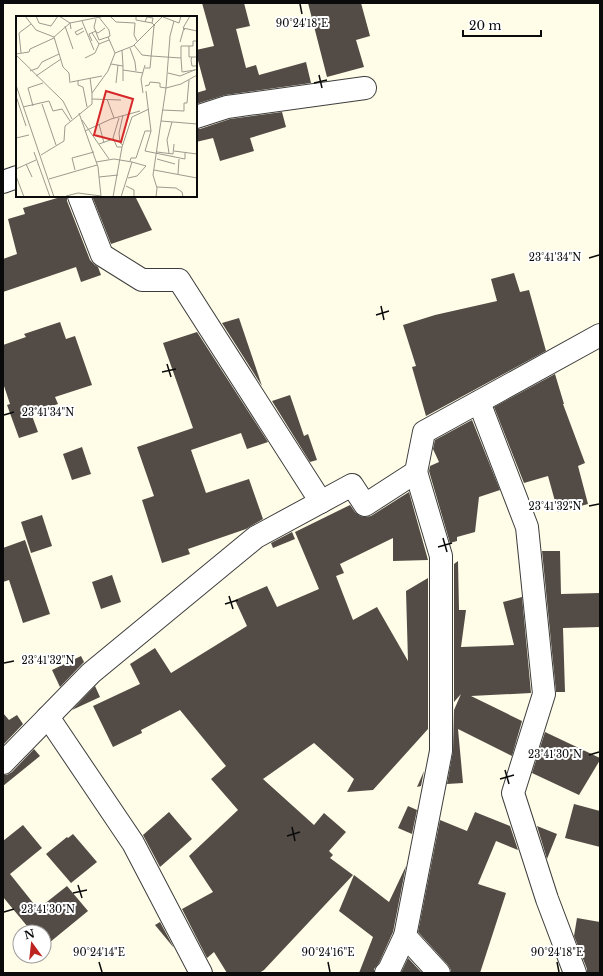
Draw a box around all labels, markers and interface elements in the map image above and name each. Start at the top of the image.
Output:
scale bar [463,12,541,38]
inset map [16,16,197,197]
text: 90°24'18"E [276,17,328,30]
text: 20 m [469,18,501,33]
text: 23°41'34"N [529,251,581,264]
text: 23°41'34"N [22,406,74,419]
text: 23°41'32"N [529,500,581,513]
text: 23°41'32"N [22,654,74,667]
text: 23°41'30"N [528,748,582,761]
text: 23°41'30"N [21,903,75,916]
north arrow [12,924,52,964]
text: N [23,926,37,942]
text: 90°24'14"E [73,946,125,959]
text: 90°24'16"E [302,946,354,959]
text: 90°24'18"E [531,946,583,959]

